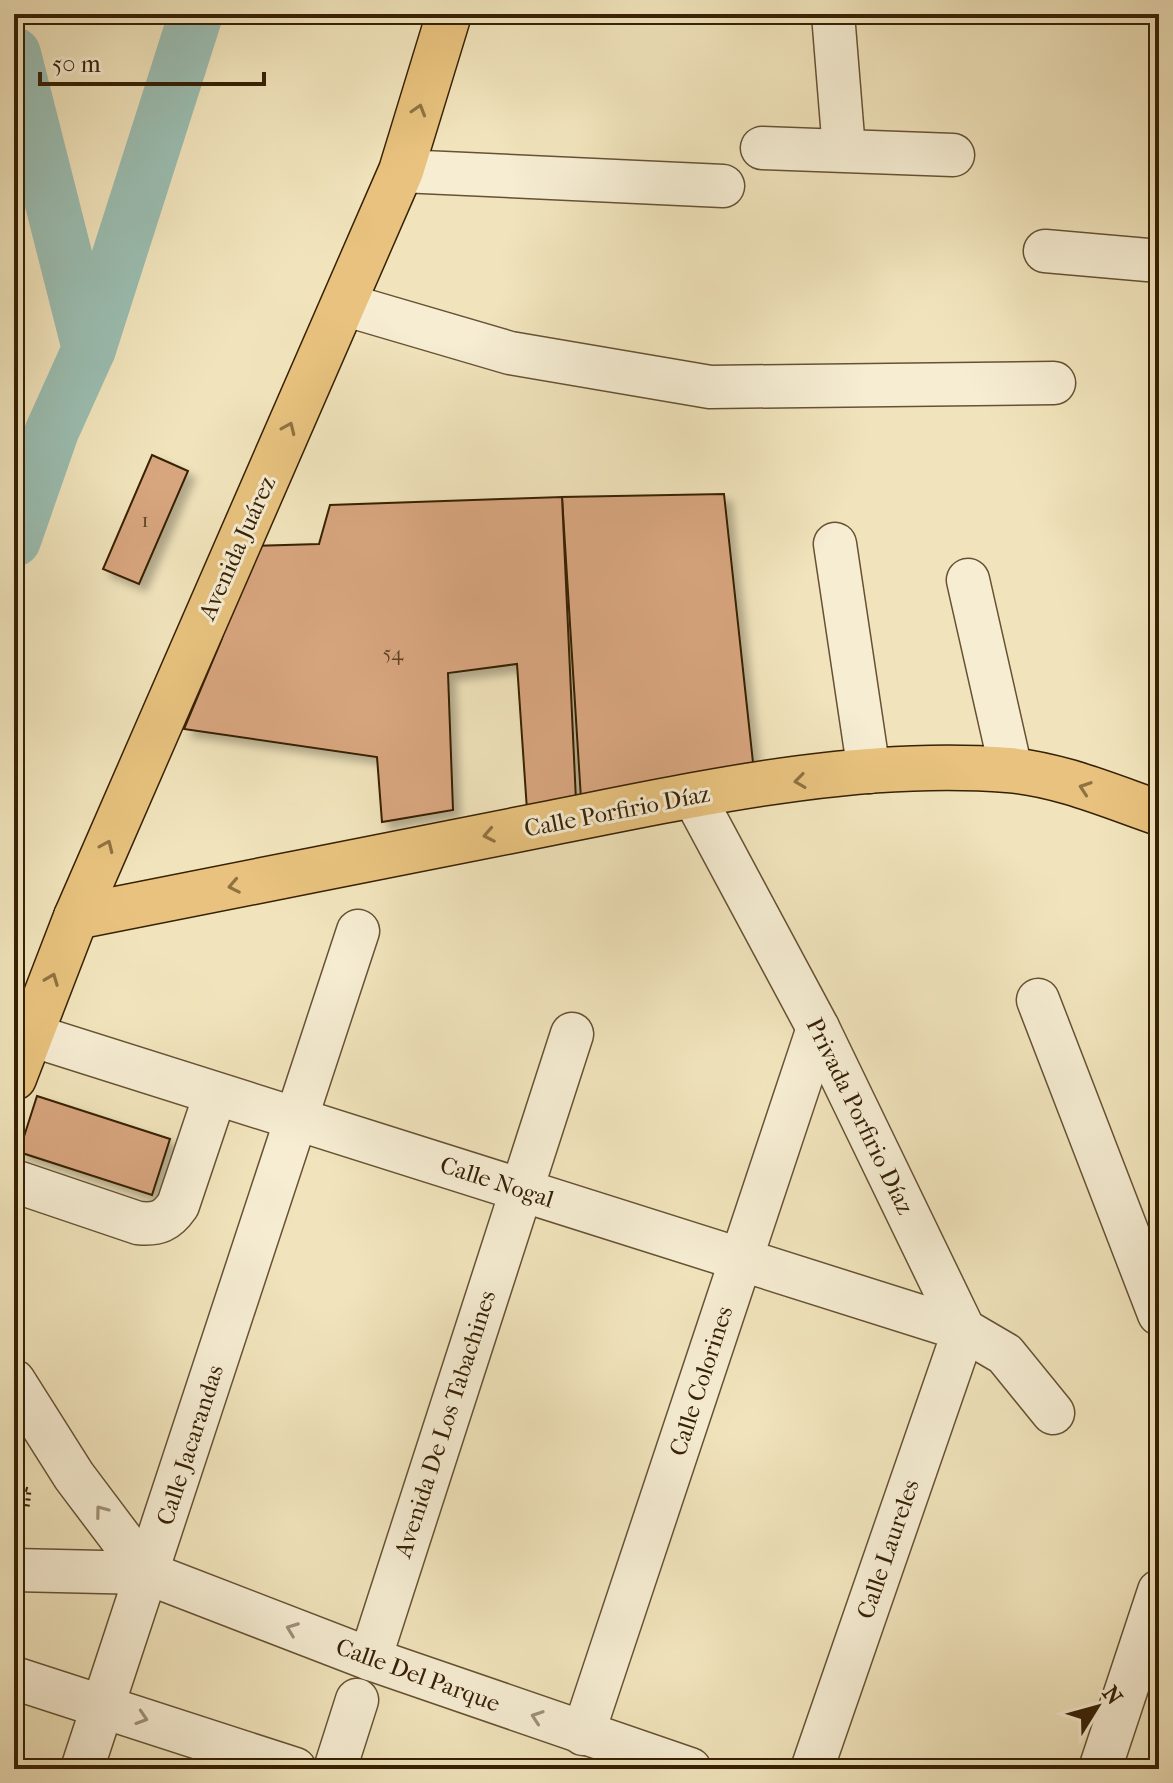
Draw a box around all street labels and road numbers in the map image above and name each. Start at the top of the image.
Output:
street label: Avenida Juárez [192,471,281,625]
street label: Calle Porfirio Díaz [522,779,713,843]
street label: Privada Porfirio Díaz [800,1013,920,1219]
street label: Calle Nogal [437,1150,558,1214]
street label: Avenida De Los Tabachines [388,1287,501,1562]
street label: Calle Colorines [664,1302,738,1459]
street label: Calle Jacarandas [151,1361,229,1529]
street label: Calle Laureles [851,1476,925,1622]
street label: Calle Del Parque [332,1632,504,1718]

